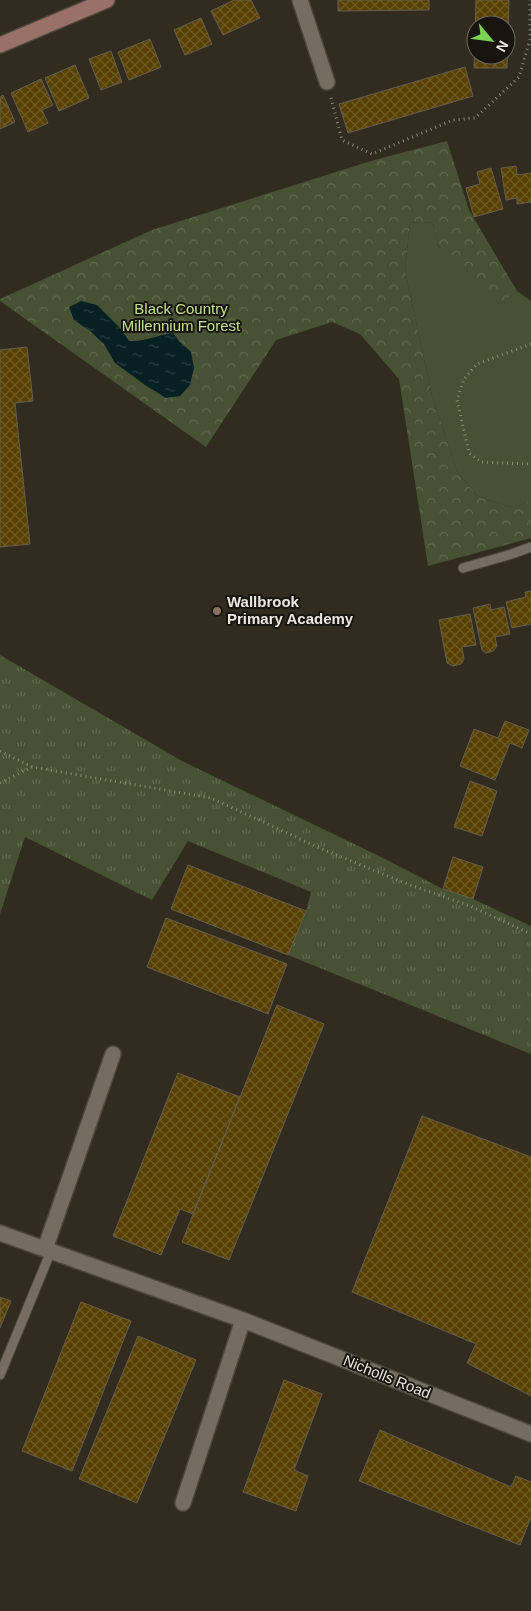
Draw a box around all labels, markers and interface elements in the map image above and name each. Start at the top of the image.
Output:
north arrow [466,15,516,65]
text: N [493,38,512,55]
park label: Black Country Millennium Forest [122,300,241,334]
place label: Wallbrook Primary Academy [227,593,354,627]
marker: Wallbrook Primary Academy [211,605,223,617]
street label: Nicholls Road [341,1351,433,1402]

